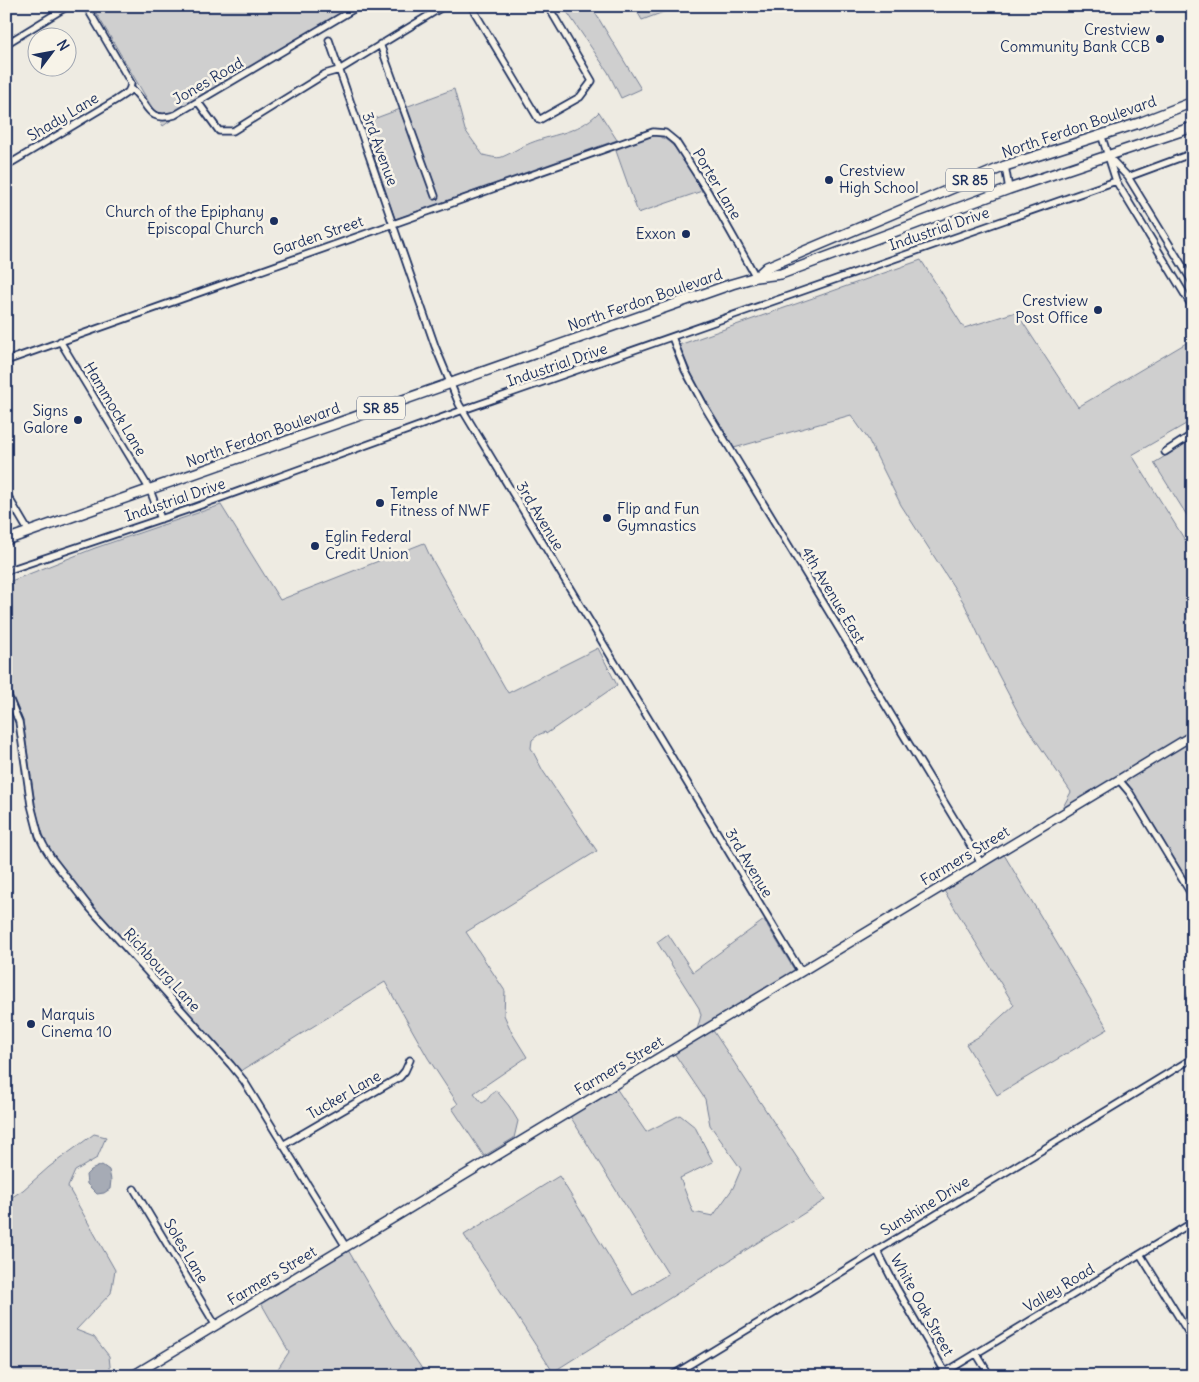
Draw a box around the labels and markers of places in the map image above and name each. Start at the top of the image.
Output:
place label: Crestview Community Bank CCB [1000,20,1150,56]
marker: Crestview Community Bank CCB [1154,33,1166,45]
place label: Crestview High School [839,161,919,197]
marker: Crestview High School [823,174,835,186]
place label: Church of the Epiphany Episcopal Church [105,202,264,238]
marker: Church of the Epiphany Episcopal Church [268,215,280,227]
place label: Exxon [636,224,676,243]
marker: Exxon [680,228,692,240]
place label: Crestview Post Office [1015,291,1088,327]
marker: Crestview Post Office [1092,304,1104,316]
place label: Signs Galore [23,401,68,437]
marker: Signs Galore [72,414,84,426]
place label: Temple Fitness of NWF [390,484,491,520]
marker: Temple Fitness of NWF [374,497,386,509]
place label: Flip and Fun Gymnastics [617,499,700,535]
marker: Flip and Fun Gymnastics [601,512,613,524]
place label: Eglin Federal Credit Union [325,527,411,563]
marker: Eglin Federal Credit Union [309,540,321,552]
place label: Marquis Cinema 10 [41,1005,112,1041]
marker: Marquis Cinema 10 [25,1018,37,1030]

